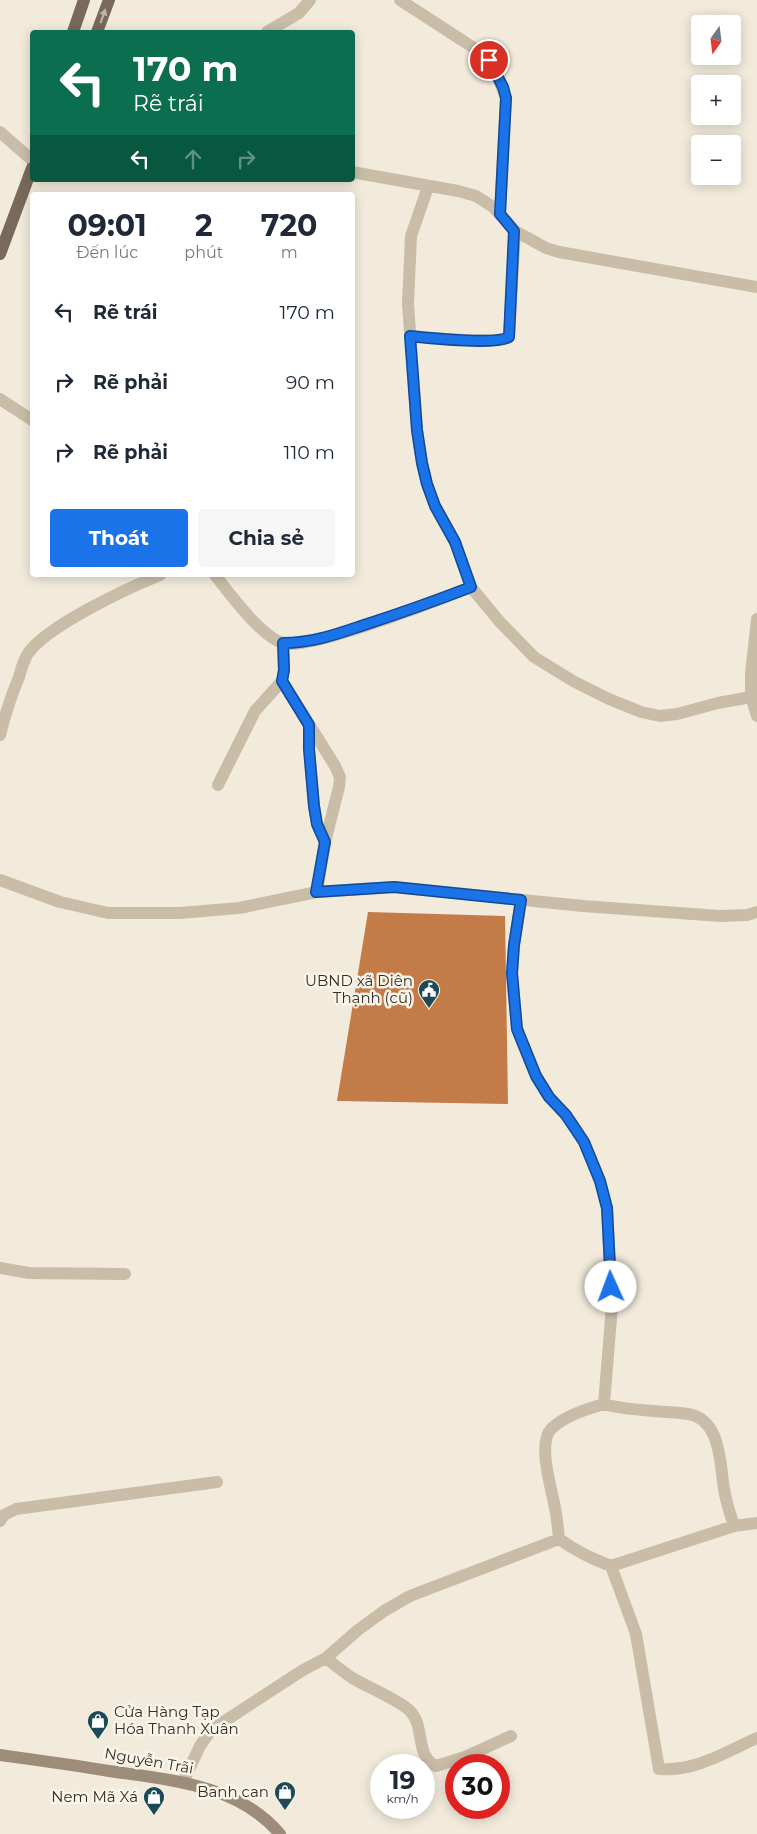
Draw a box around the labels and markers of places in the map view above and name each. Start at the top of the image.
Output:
pin [468,39,510,81]
place label: UBND xã Diên Thạnh (cũ) [305,971,413,1007]
public building icon: UBND xã Diên Thạnh (cũ) [417,978,441,1009]
place label: Cửa Hàng Tạp Hóa Thanh Xuân [114,1702,239,1738]
shop icon: Cửa Hàng Tạp Hóa Thanh Xuân [86,1709,110,1740]
shop icon: Banh can [273,1780,297,1811]
place label: Banh can [197,1782,269,1801]
shop icon: Nem Mã Xá [142,1785,166,1816]
place label: Nem Mã Xá [51,1787,138,1806]

